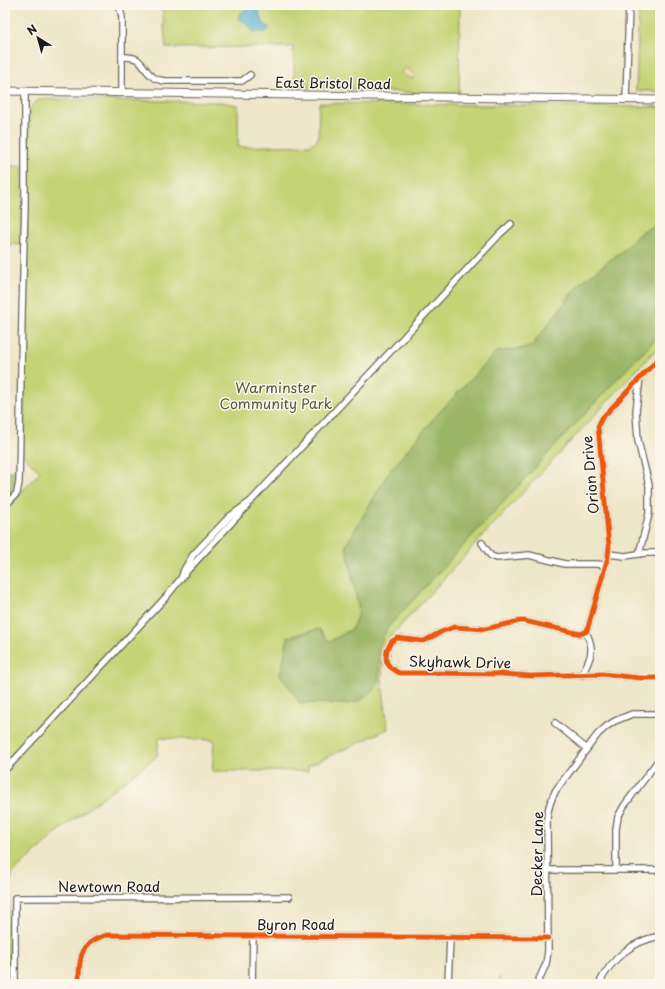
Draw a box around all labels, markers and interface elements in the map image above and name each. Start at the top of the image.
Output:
north arrow [18,18,58,58]
text: N [23,20,41,39]
street label: East Bristol Road [275,71,391,95]
park label: Warminster Community Park [220,377,333,414]
street label: Orion Drive [576,435,604,515]
street label: Skyhawk Drive [409,651,511,673]
street label: Decker Lane [526,811,548,897]
street label: Newtown Road [58,876,160,897]
street label: Byron Road [257,914,335,935]

